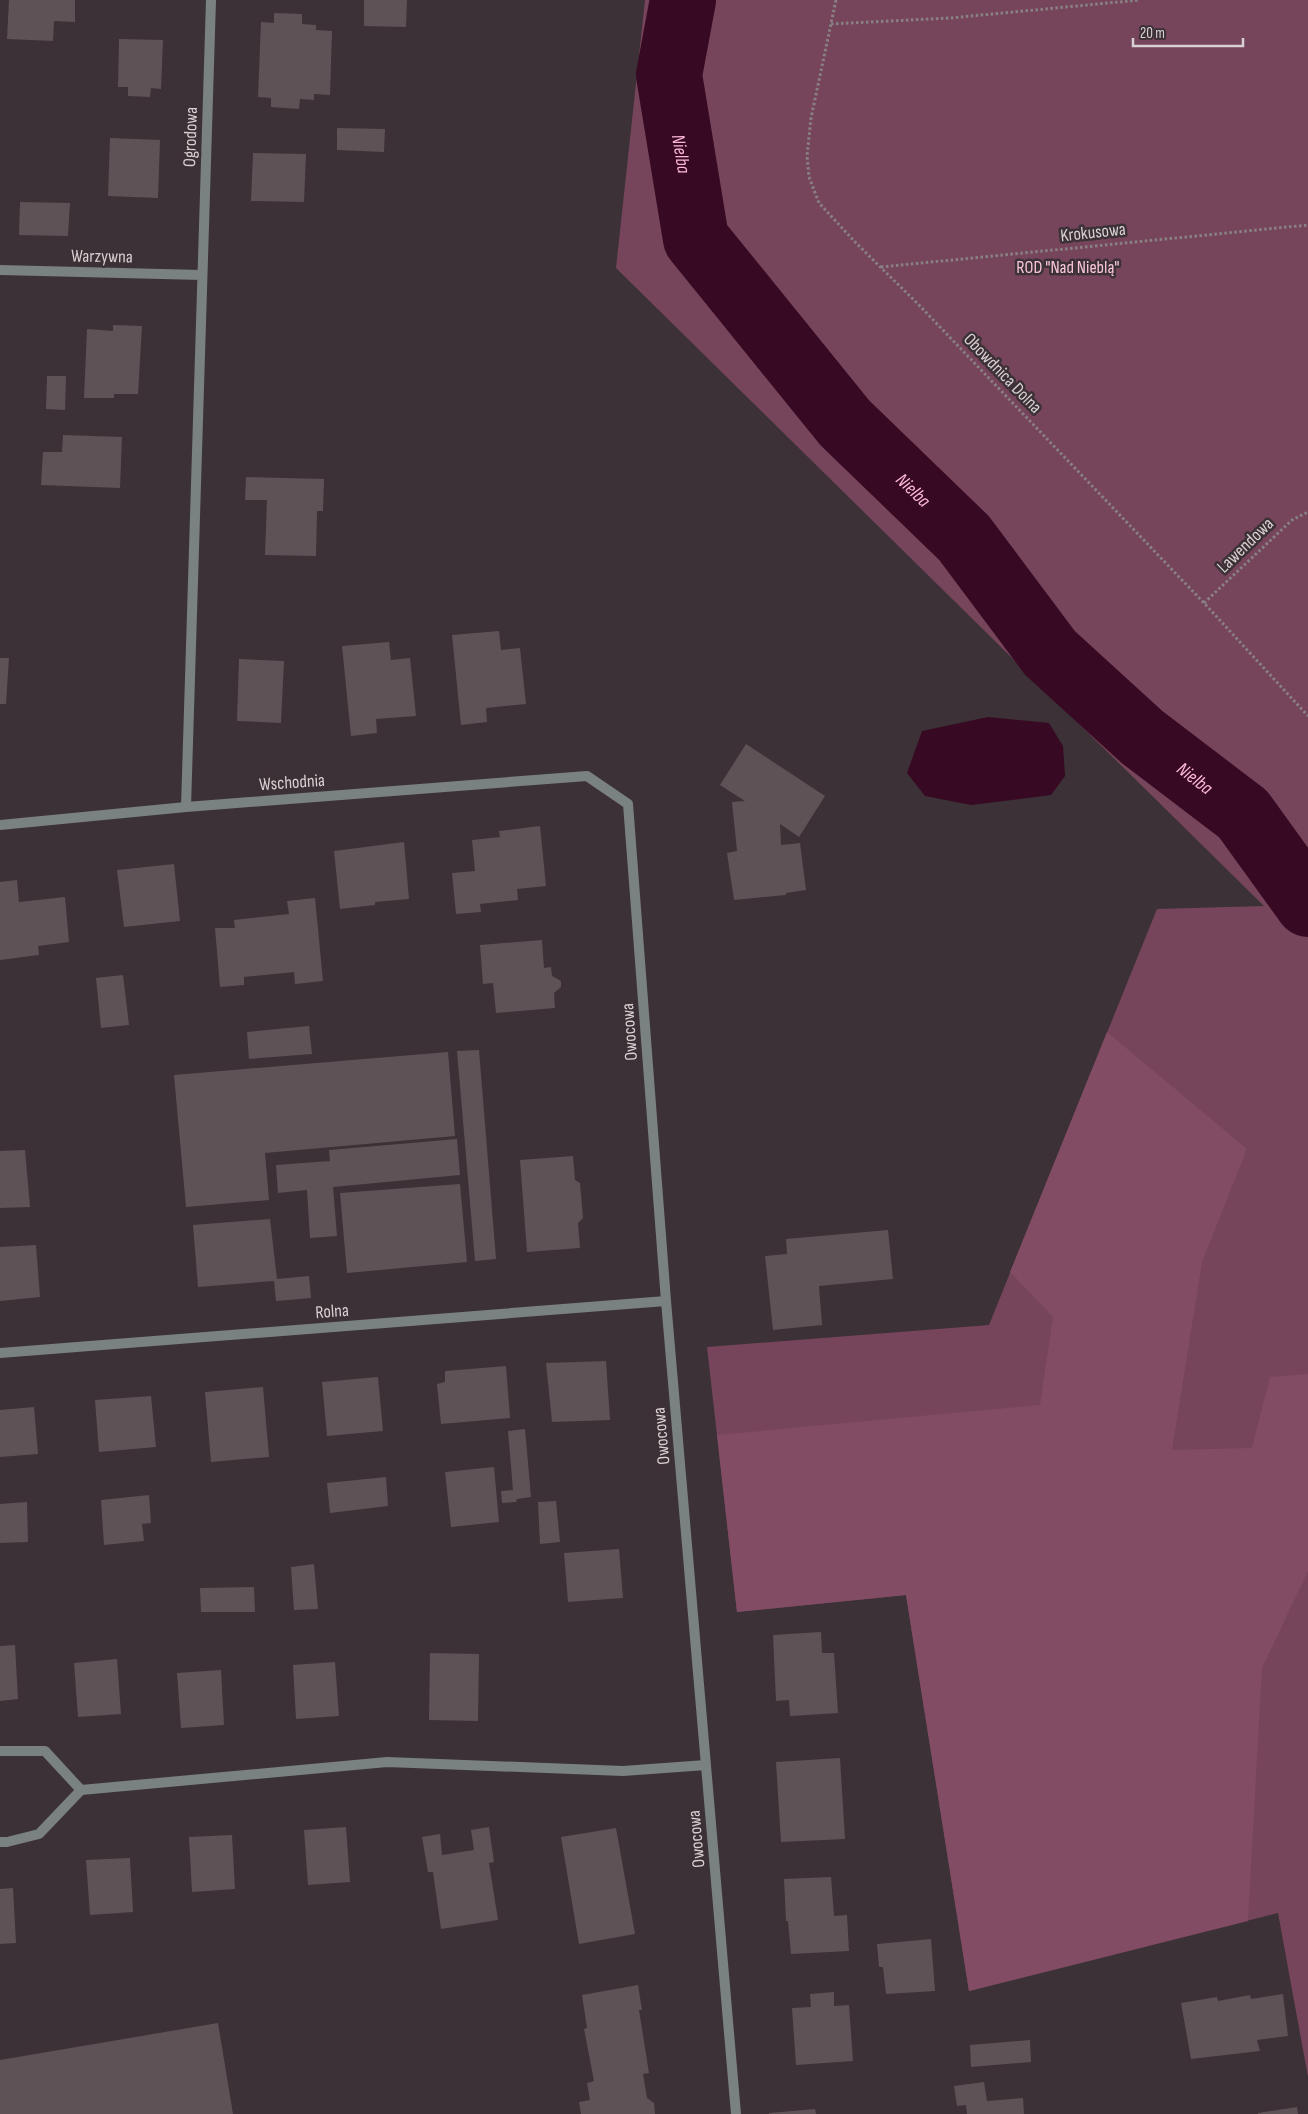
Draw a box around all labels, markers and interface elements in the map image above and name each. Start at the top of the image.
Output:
scale bar [1133,15,1243,47]
text: 20 m [1140,24,1165,43]
street label: Ogrodowa [179,107,202,167]
water label: Nielba [666,133,695,175]
street label: Krokusowa [1059,219,1127,246]
street label: Warzywna [71,245,133,268]
park label: ROD "Nad Nieblą" [1016,257,1120,278]
street label: Obowdnica Dolna [959,329,1046,418]
water label: Nielba [891,469,935,513]
street label: Lawendowa [1213,513,1278,577]
water label: Nielba [1172,758,1217,800]
street label: Wschodnia [258,770,326,795]
street label: Owocowa [617,1002,642,1061]
street label: Rolna [315,1300,350,1323]
street label: Owocowa [649,1406,674,1466]
street label: Owocowa [684,1809,709,1869]

